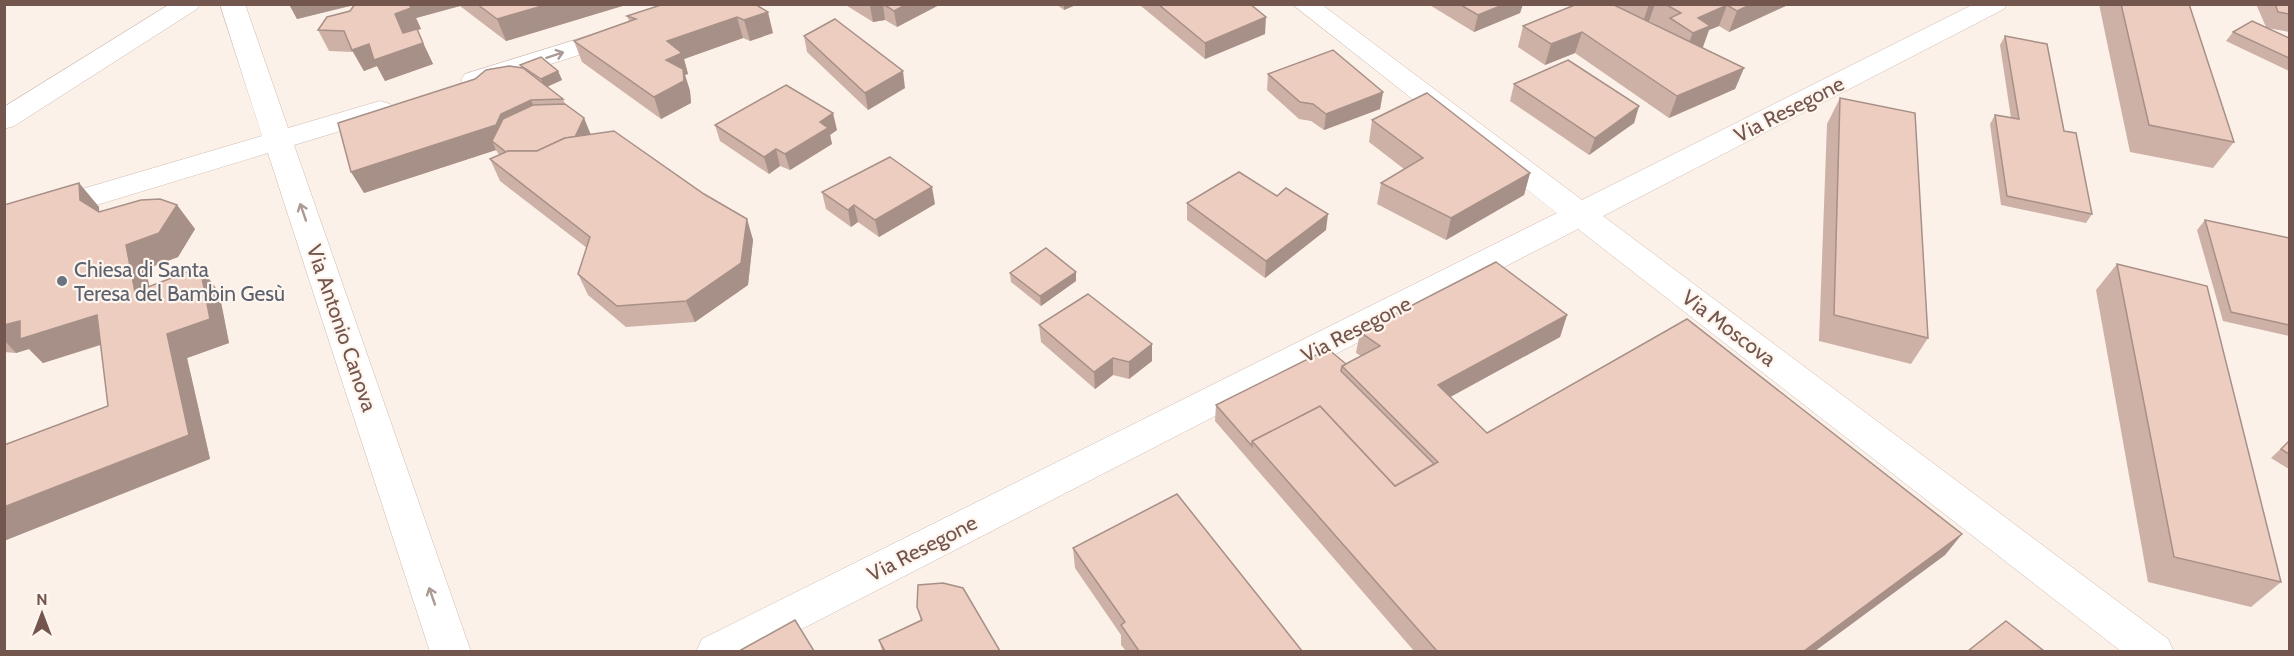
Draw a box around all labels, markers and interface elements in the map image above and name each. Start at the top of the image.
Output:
one-way arrow [545,48,564,59]
street label: Via Resegone [1730,71,1848,147]
one-way arrow [296,203,307,222]
street label: Via Antonio Canova [302,241,382,415]
place label: Chiesa di Santa Teresa del Bambin Gesù [74,257,285,306]
marker: Chiesa di Santa Teresa del Bambin Gesù [55,274,69,288]
street label: Via Moscova [1677,285,1781,371]
street label: Via Resegone [1297,291,1415,367]
street label: Via Resegone [863,510,981,586]
north arrow [12,584,72,644]
one-way arrow [426,587,437,606]
text: N [36,590,48,609]

